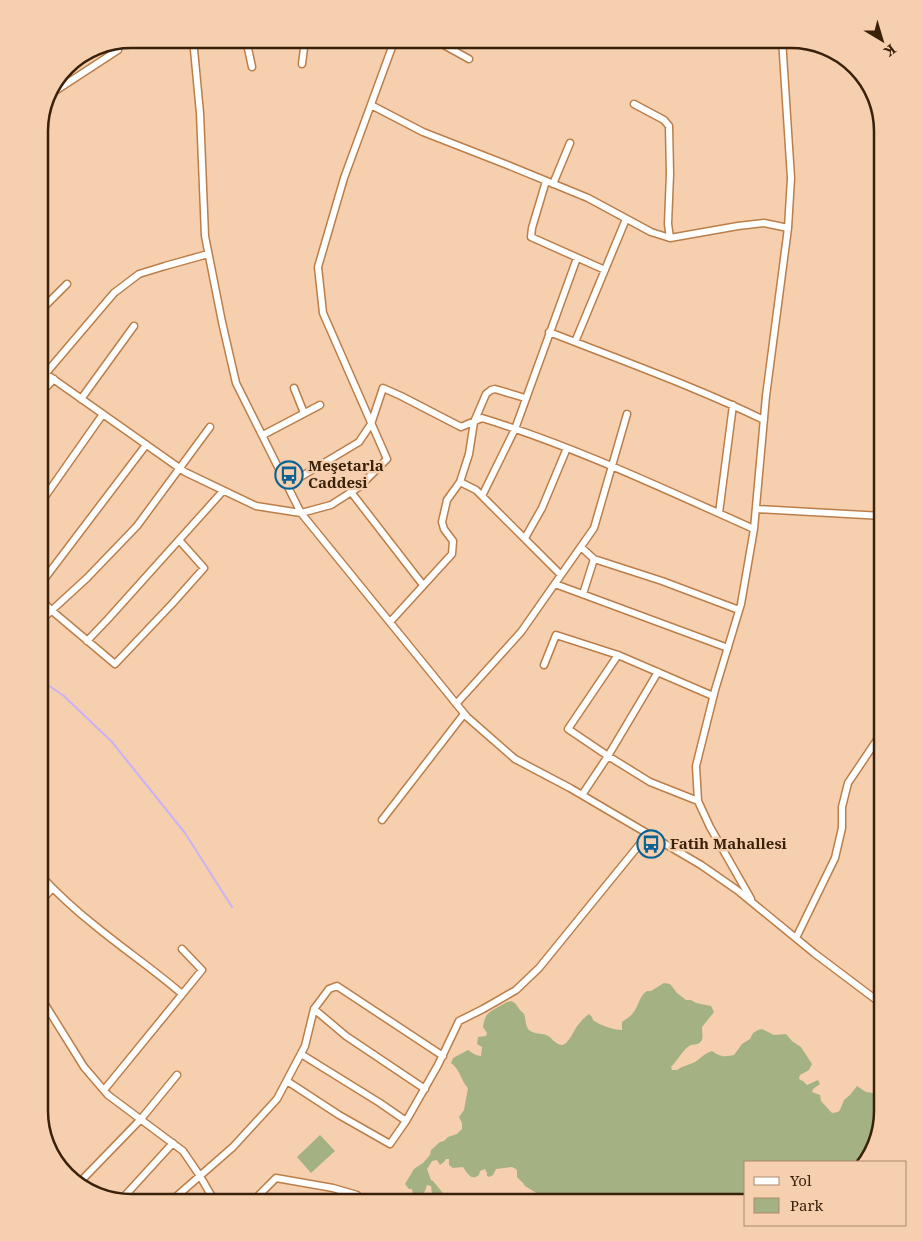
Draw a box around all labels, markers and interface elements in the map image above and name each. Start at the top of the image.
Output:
north arrow [857,15,907,65]
text: K [880,40,900,62]
place label: Meşetarla Caddesi [308,455,384,492]
bus stop icon: Meşetarla Caddesi [274,460,304,490]
bus stop icon: Fatih Mahallesi [636,829,666,859]
place label: Fatih Mahallesi [670,833,788,853]
legend [744,1161,907,1226]
text: Yol [789,1170,812,1190]
text: Park [790,1195,824,1215]

